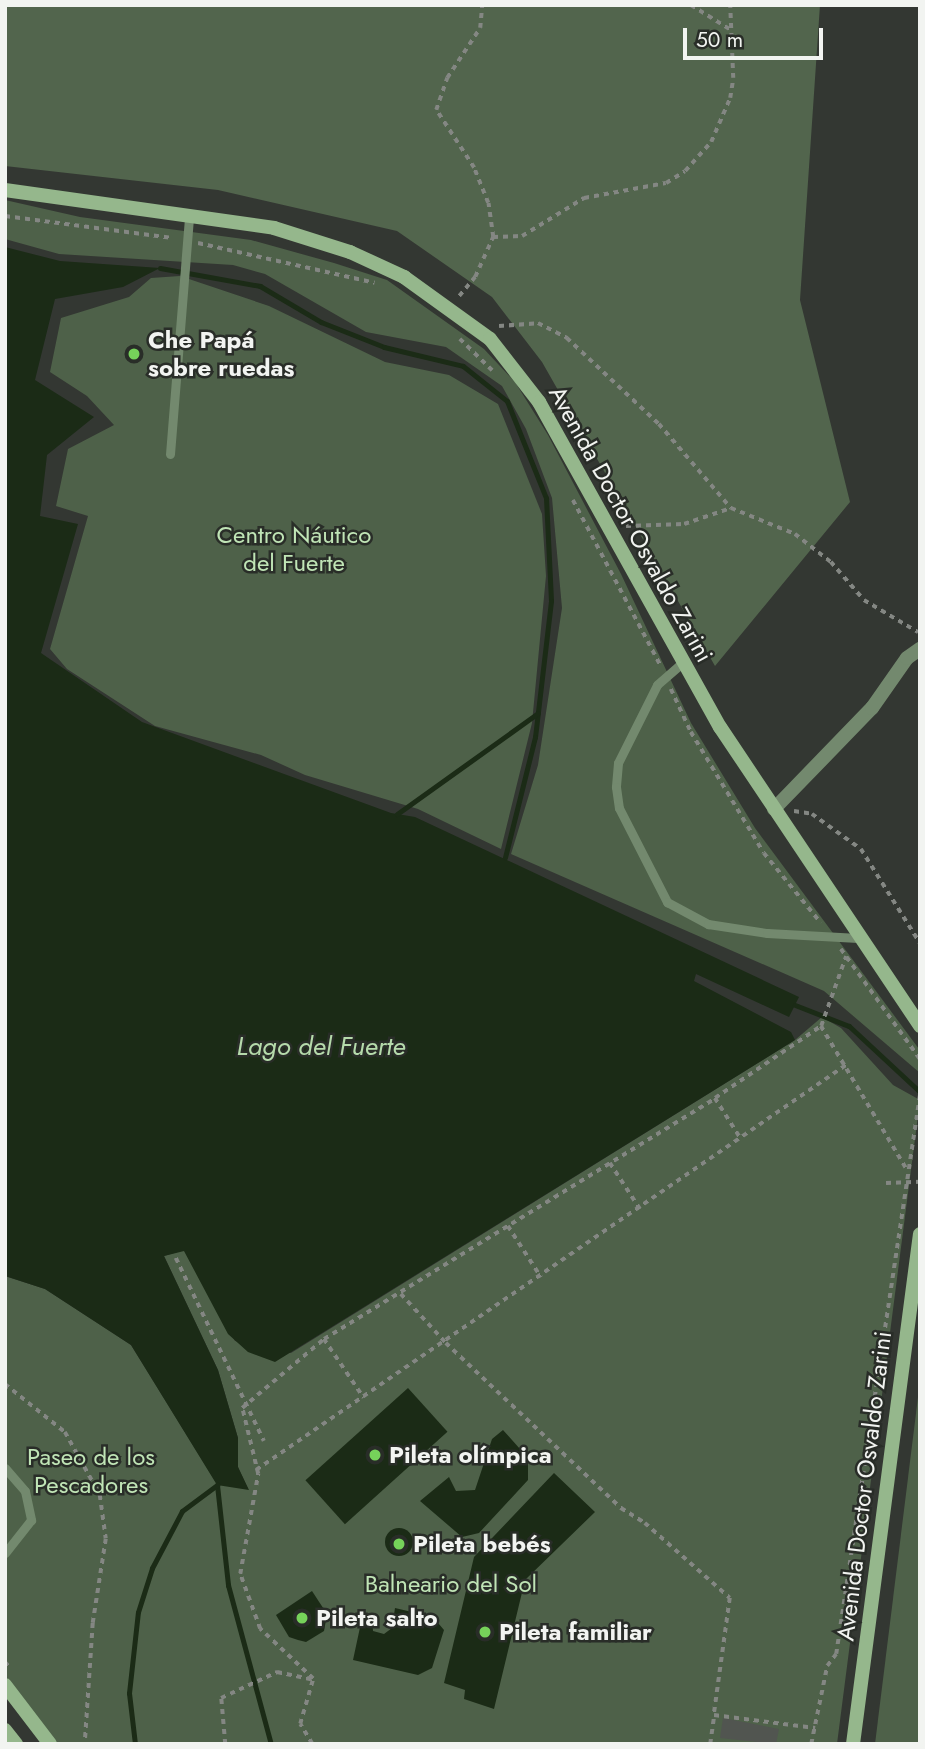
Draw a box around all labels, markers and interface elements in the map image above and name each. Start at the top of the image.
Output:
scale bar [687,14,827,58]
text: 50 m [696,25,743,55]
place label: Che Papá sobre ruedas [148,326,294,382]
marker: Che Papá sobre ruedas [126,346,142,362]
street label: Avenida Doctor Osvaldo Zarini [543,381,719,667]
park label: Centro Náutico del Fuerte [217,521,371,577]
water label: Lago del Fuerte [237,1031,405,1063]
street label: Avenida Doctor Osvaldo Zarini [831,1330,897,1642]
place label: Pileta olímpica [389,1441,552,1469]
park label: Paseo de los Pescadores [27,1443,155,1499]
marker: Pileta olímpica [367,1447,383,1463]
place label: Pileta bebés [413,1530,551,1558]
marker: Pileta bebés [391,1536,407,1552]
park label: Balneario del Sol [365,1570,537,1598]
place label: Pileta salto [316,1604,438,1632]
marker: Pileta salto [294,1610,310,1626]
place label: Pileta familiar [499,1618,652,1646]
marker: Pileta familiar [477,1624,493,1640]

